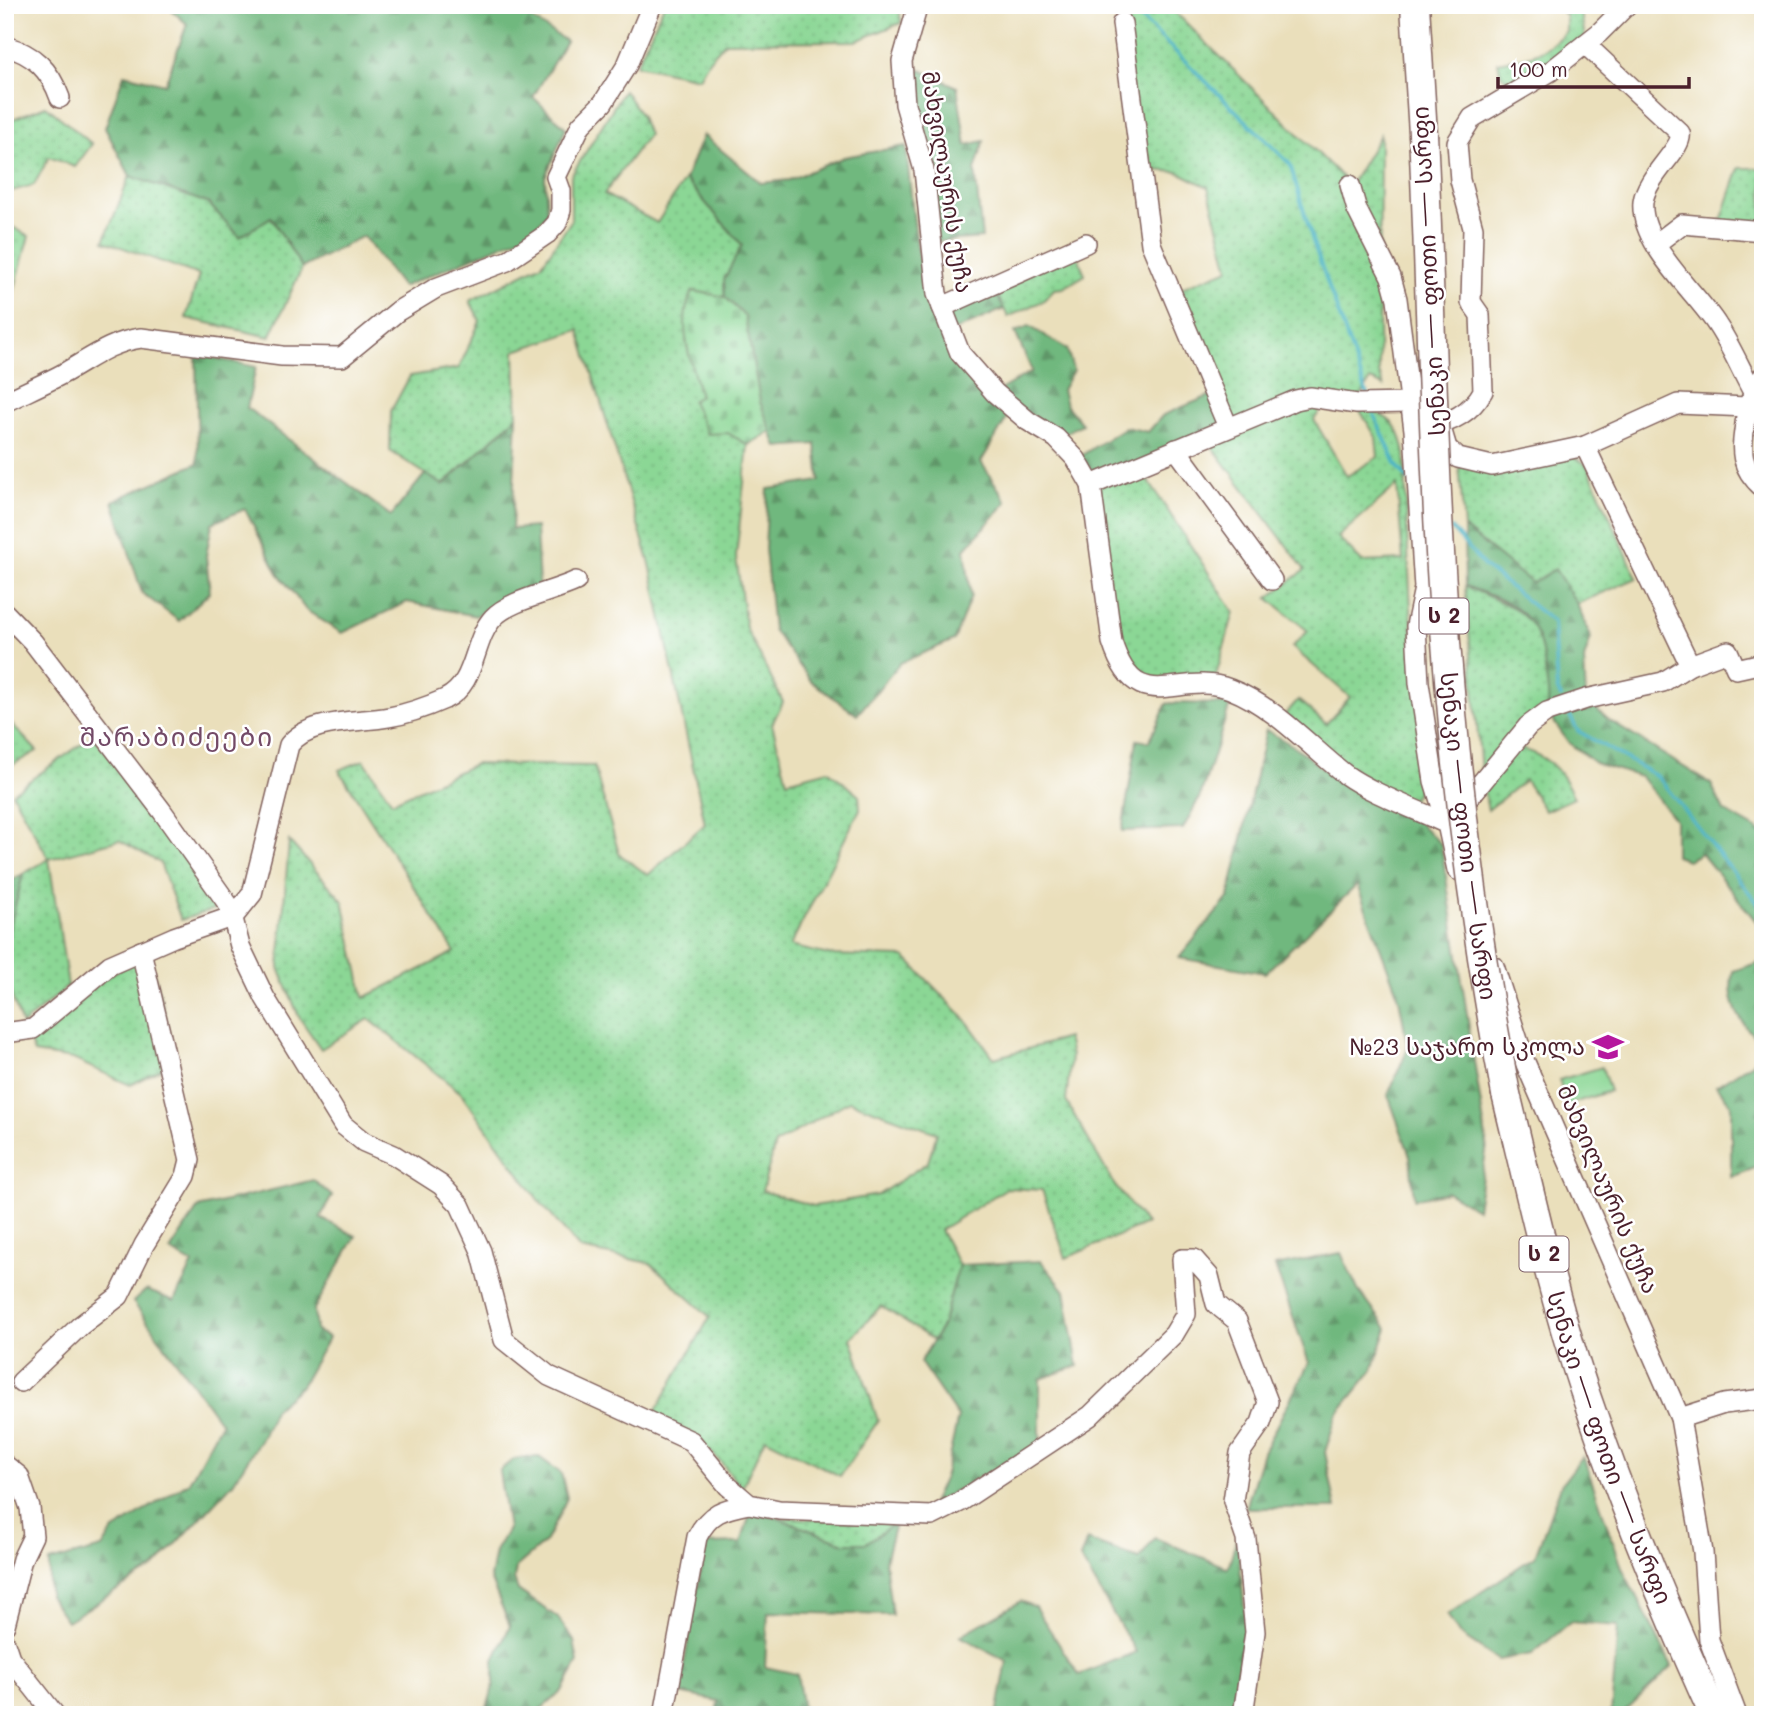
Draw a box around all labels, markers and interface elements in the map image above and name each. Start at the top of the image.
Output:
scale bar [1498,46,1689,90]
text: 100 m [1509,55,1568,82]
street label: მახვილაურის ქუჩა [916,69,980,295]
street label: სენაკი — ფოთი — სარფი [1404,106,1452,437]
road number: ს 2 [1420,598,1468,634]
street label: სენაკი — ფოთი — სარფი [1434,671,1505,1002]
district label: შარაბიძეები [80,719,274,753]
school or university icon: №23 საჯარო სკოლა [1591,1030,1625,1064]
place label: №23 საჯარო სკოლა [1349,1031,1585,1061]
street label: მახვილაურის ქუჩა [1551,1080,1667,1298]
road number: ს 2 [1520,1236,1568,1272]
street label: სენაკი — ფოთი — სარფი [1541,1288,1680,1608]

